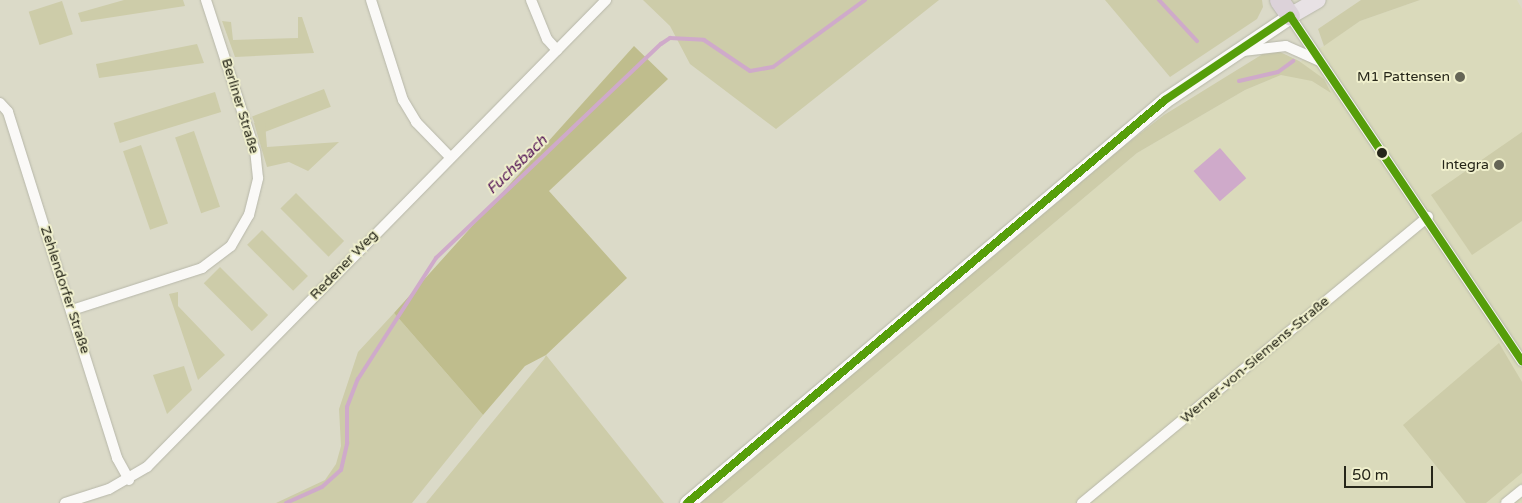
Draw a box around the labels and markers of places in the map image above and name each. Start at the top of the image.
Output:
place label: M1 Pattensen [1357,69,1450,85]
marker: M1 Pattensen [1454,71,1466,83]
unlabelled marker [1377,148,1387,158]
place label: Integra [1442,157,1489,173]
marker: Integra [1493,159,1505,171]

